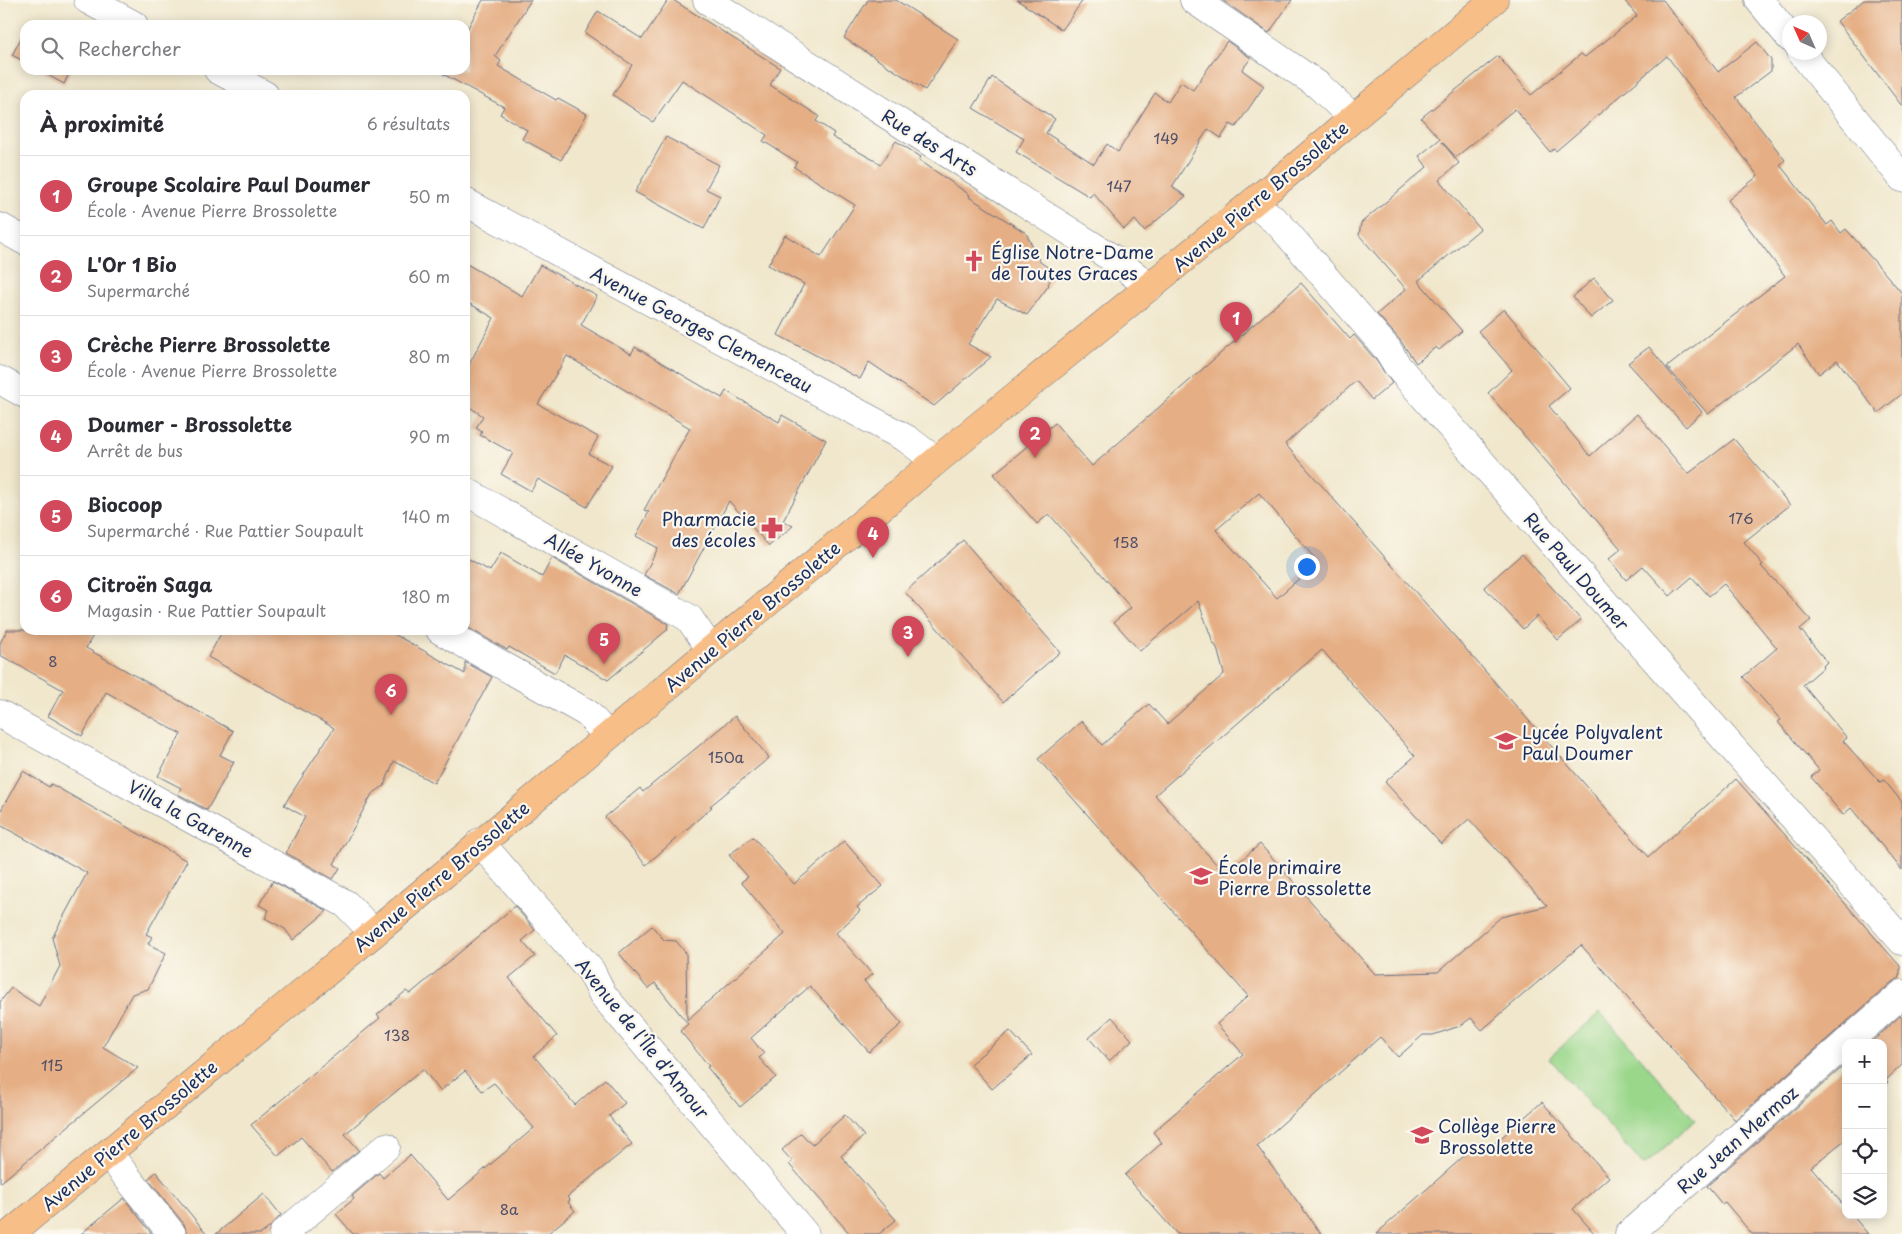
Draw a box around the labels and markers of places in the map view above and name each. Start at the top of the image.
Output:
place label: Église Notre-Dame de Toutes Graces [991,238,1154,286]
church icon: Église Notre-Dame de Toutes Graces [961,248,987,274]
pin: 1 [1220,302,1252,343]
pin: 2 [1019,417,1051,458]
place label: Pharmacie des écoles [662,505,756,553]
pharmacy icon: Pharmacie des écoles [759,515,785,541]
pin: 4 [857,517,889,558]
pin: 3 [892,616,924,657]
pin: 5 [588,623,620,664]
pin: 6 [375,674,407,715]
place label: Lycée Polyvalent Paul Doumer [1522,718,1663,766]
school or university icon: Lycée Polyvalent Paul Doumer [1493,728,1519,754]
place label: École primaire Pierre Brossolette [1218,853,1371,901]
school or university icon: École primaire Pierre Brossolette [1188,863,1214,889]
place label: Collège Pierre Brossolette [1438,1112,1556,1160]
school or university icon: Collège Pierre Brossolette [1409,1122,1435,1148]

